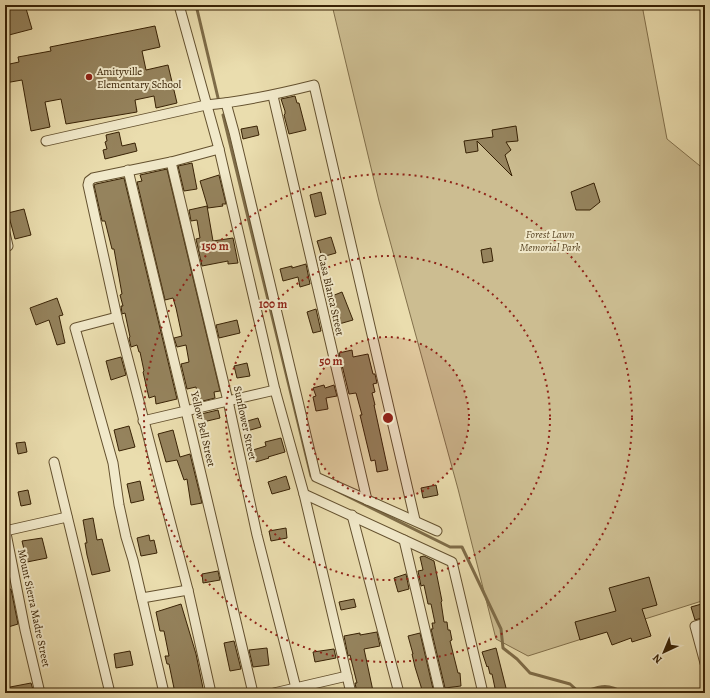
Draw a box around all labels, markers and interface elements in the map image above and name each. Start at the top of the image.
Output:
place label: Amityville Elementary School [96,64,182,92]
marker: Amityville Elementary School [84,72,94,82]
park label: Forest Lawn Memorial Park [520,227,580,255]
text: 150 m [201,238,229,254]
street label: Casa Blanca Street [314,253,348,338]
text: 100 m [259,296,287,312]
text: 50 m [319,353,343,369]
street label: Sunflower Street [230,385,260,462]
street label: Yellow Bell Street [187,389,219,469]
centre of rings [381,411,395,425]
street label: Mount Sierra Madre Street [14,548,54,669]
north arrow [644,632,684,672]
text: N [649,651,665,667]

